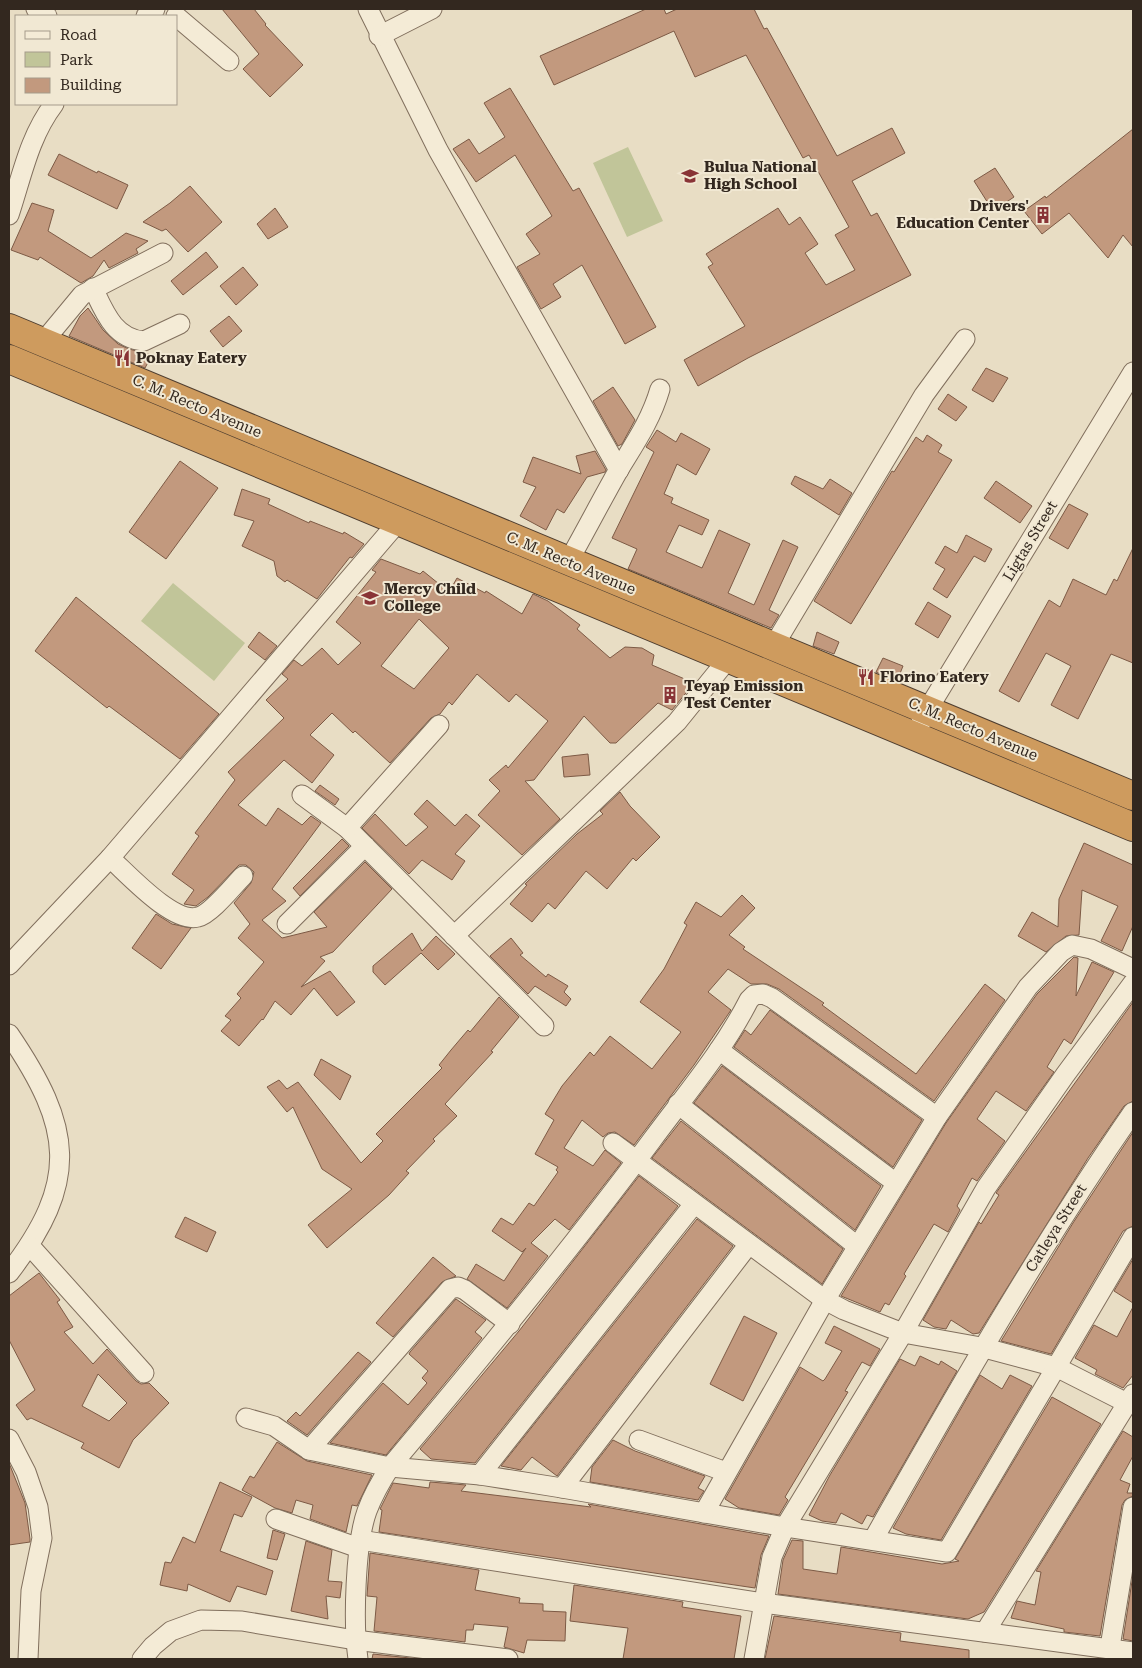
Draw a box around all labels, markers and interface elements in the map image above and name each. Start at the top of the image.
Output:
legend [15,15,178,105]
text: Road [60,26,97,44]
text: Park [60,51,94,69]
text: Building [60,76,122,94]
place label: Bulua National High School [704,158,817,193]
school or university icon: Bulua National High School [680,166,700,186]
place label: Drivers' Education Center [896,197,1029,232]
building icon: Drivers' Education Center [1033,205,1053,225]
restaurant icon: Poknay Eatery [112,348,132,368]
place label: Poknay Eatery [136,349,247,367]
street label: C. M. Recto Avenue [130,371,264,441]
street label: Ligtas Street [999,497,1061,584]
street label: C. M. Recto Avenue [504,528,638,598]
place label: Mercy Child College [384,580,476,615]
school or university icon: Mercy Child College [360,588,380,608]
restaurant icon: Florino Eatery [856,667,876,687]
place label: Florino Eatery [880,668,989,686]
place label: Teyap Emission Test Center [684,677,803,712]
building icon: Teyap Emission Test Center [660,685,680,705]
street label: C. M. Recto Avenue [906,694,1040,764]
street label: Catleya Street [1022,1180,1090,1275]

